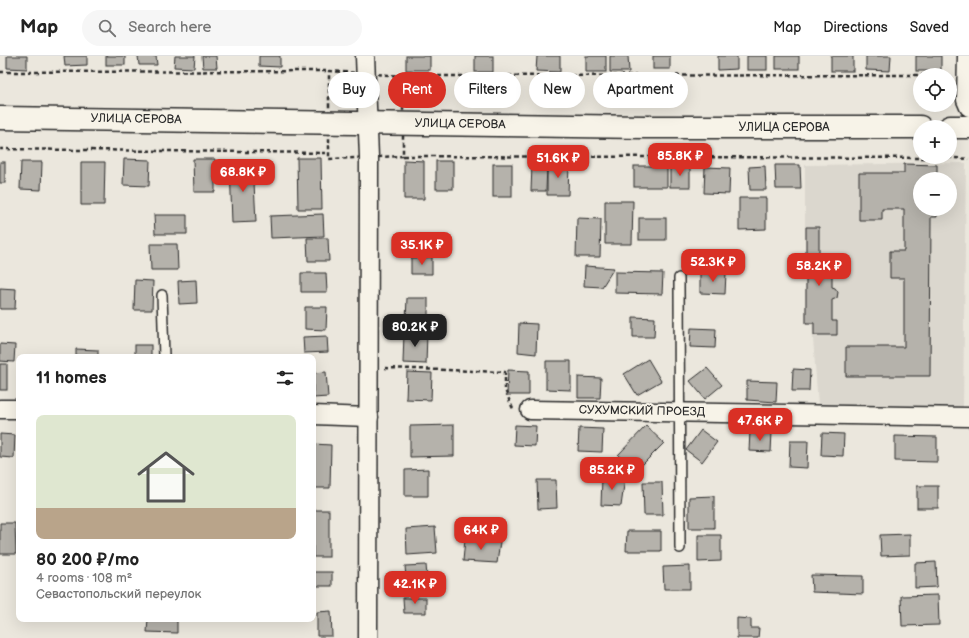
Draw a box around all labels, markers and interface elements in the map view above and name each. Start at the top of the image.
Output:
search box [82,10,362,46]
text: Map [20,16,58,39]
icon: search [96,17,118,39]
text: Search here [128,18,211,37]
text: Map [773,19,801,36]
text: Directions [823,19,888,36]
text: Saved [910,19,949,36]
map controls [913,68,957,216]
button: locate [913,68,957,112]
chip: Buy [328,72,380,108]
chip: Rent [388,72,446,108]
chip: Filters [454,72,521,108]
chip: New [529,72,585,108]
chip: Apartment [593,72,688,108]
street label: УЛИЦА СЕРОВА [90,111,182,127]
street label: УЛИЦА СЕРОВА [414,116,506,132]
street label: УЛИЦА СЕРОВА [738,120,830,135]
button: + [913,120,957,164]
pin: 85.8K ₽ [643,143,717,177]
pin: 51.6K ₽ [521,145,595,179]
text: 85.8K ₽ [657,148,703,164]
text: 51.6K ₽ [536,150,580,166]
pin: 68.8K ₽ [206,159,280,193]
text: 68.8K ₽ [220,164,266,180]
button: − [913,172,957,216]
pin: 35.1K ₽ [385,232,459,266]
text: 35.1K ₽ [400,237,444,253]
pin: 52.3K ₽ [676,249,750,283]
pin: 58.2K ₽ [782,253,856,287]
text: 52.3K ₽ [690,254,736,270]
text: 58.2K ₽ [796,258,842,274]
pin: 80.2K ₽ [378,314,452,348]
text: 80.2K ₽ [392,319,438,335]
icon: filters [274,367,296,389]
text: 11 homes [36,368,107,388]
street label: СУХУМСКИЙ ПРОЕЗД [579,402,706,420]
pin: 47.6K ₽ [723,408,797,442]
text: 47.6K ₽ [737,413,783,429]
icon: home [130,441,202,513]
pin: 85.2K ₽ [575,457,649,491]
text: 85.2K ₽ [589,462,635,478]
pin: 64K ₽ [453,517,509,551]
text: 64K ₽ [463,522,499,538]
text: 80 200 ₽/mo [36,550,139,570]
text: 4 rooms · 108 m² [36,570,132,586]
pin: 42.1K ₽ [378,571,452,605]
text: 42.1K ₽ [393,576,437,592]
text: Севастопольский переулок [36,586,201,602]

